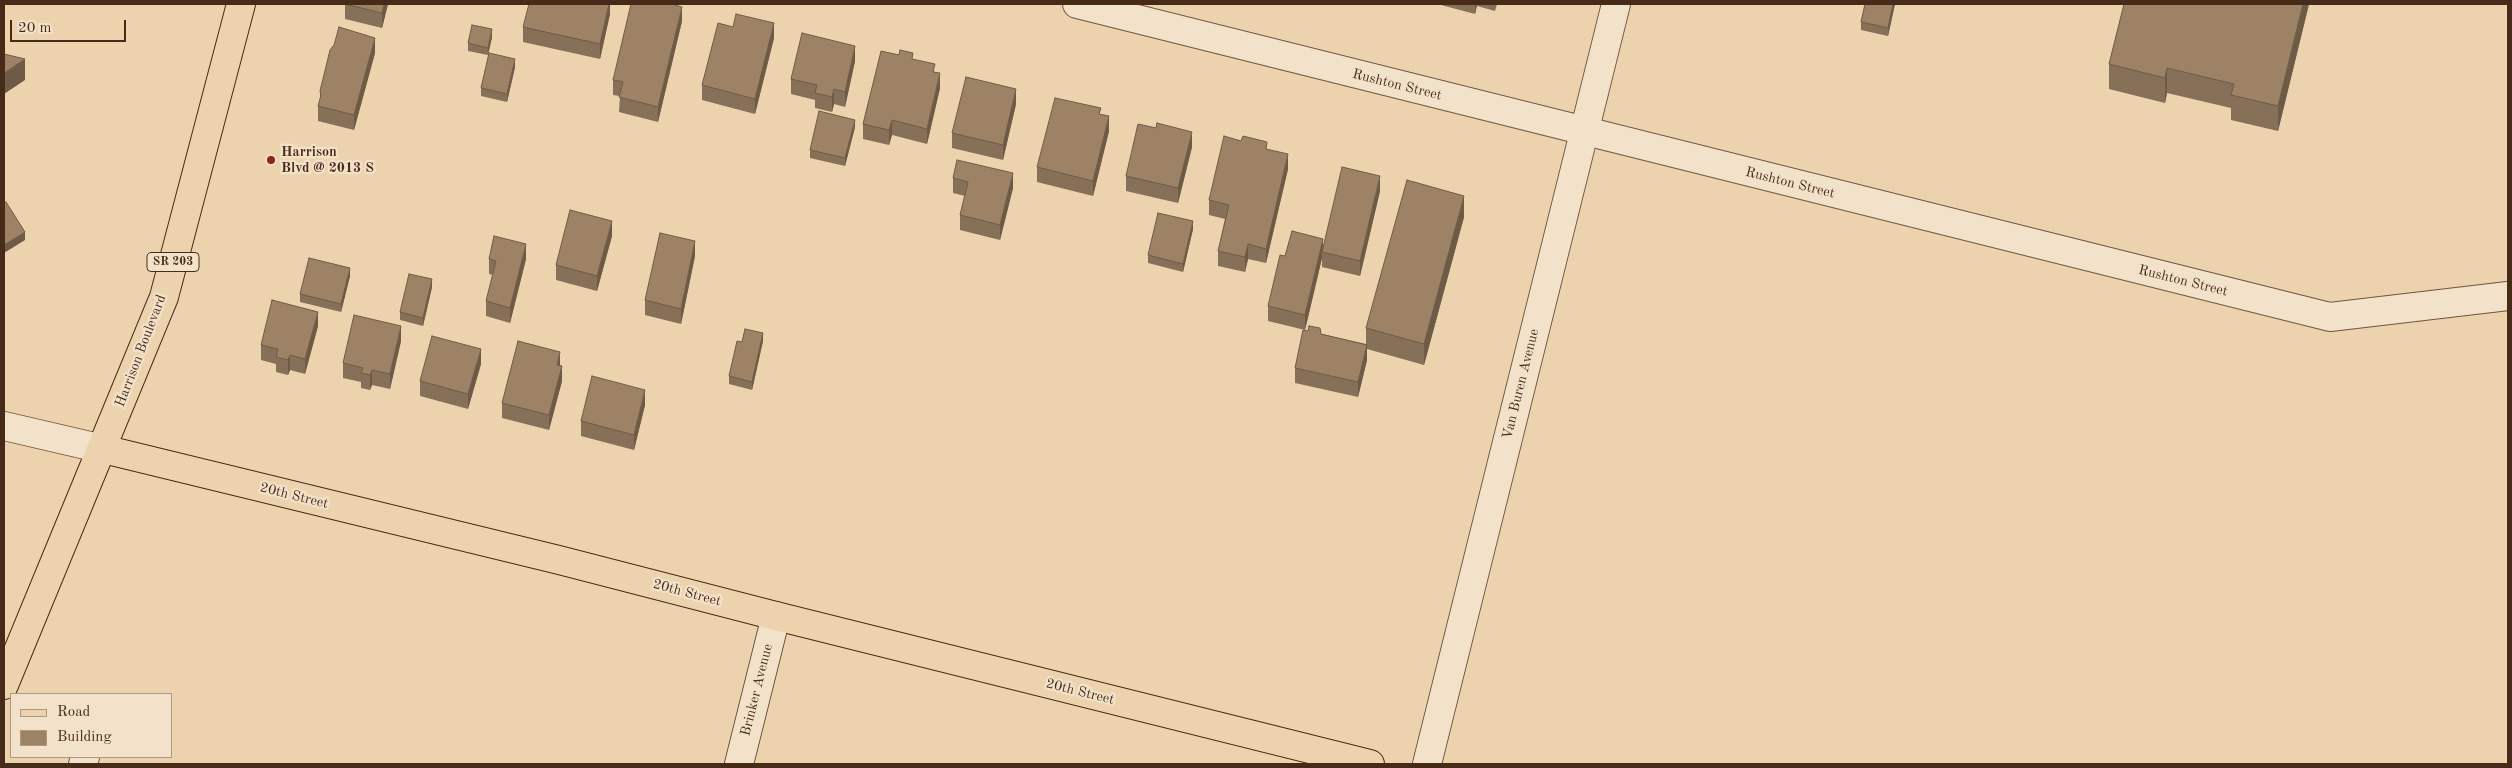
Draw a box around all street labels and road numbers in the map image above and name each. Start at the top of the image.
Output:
street label: Rushton Street [1351,66,1443,104]
street label: Rushton Street [1744,164,1836,202]
road number: SR 203 [147,252,199,272]
street label: Rushton Street [2137,262,2229,300]
street label: Harrison Boulevard [112,292,170,410]
street label: Van Buren Avenue [1499,327,1543,441]
street label: 20th Street [258,479,330,513]
street label: 20th Street [651,576,723,610]
street label: Brinker Avenue [737,642,777,738]
street label: 20th Street [1044,675,1116,709]

